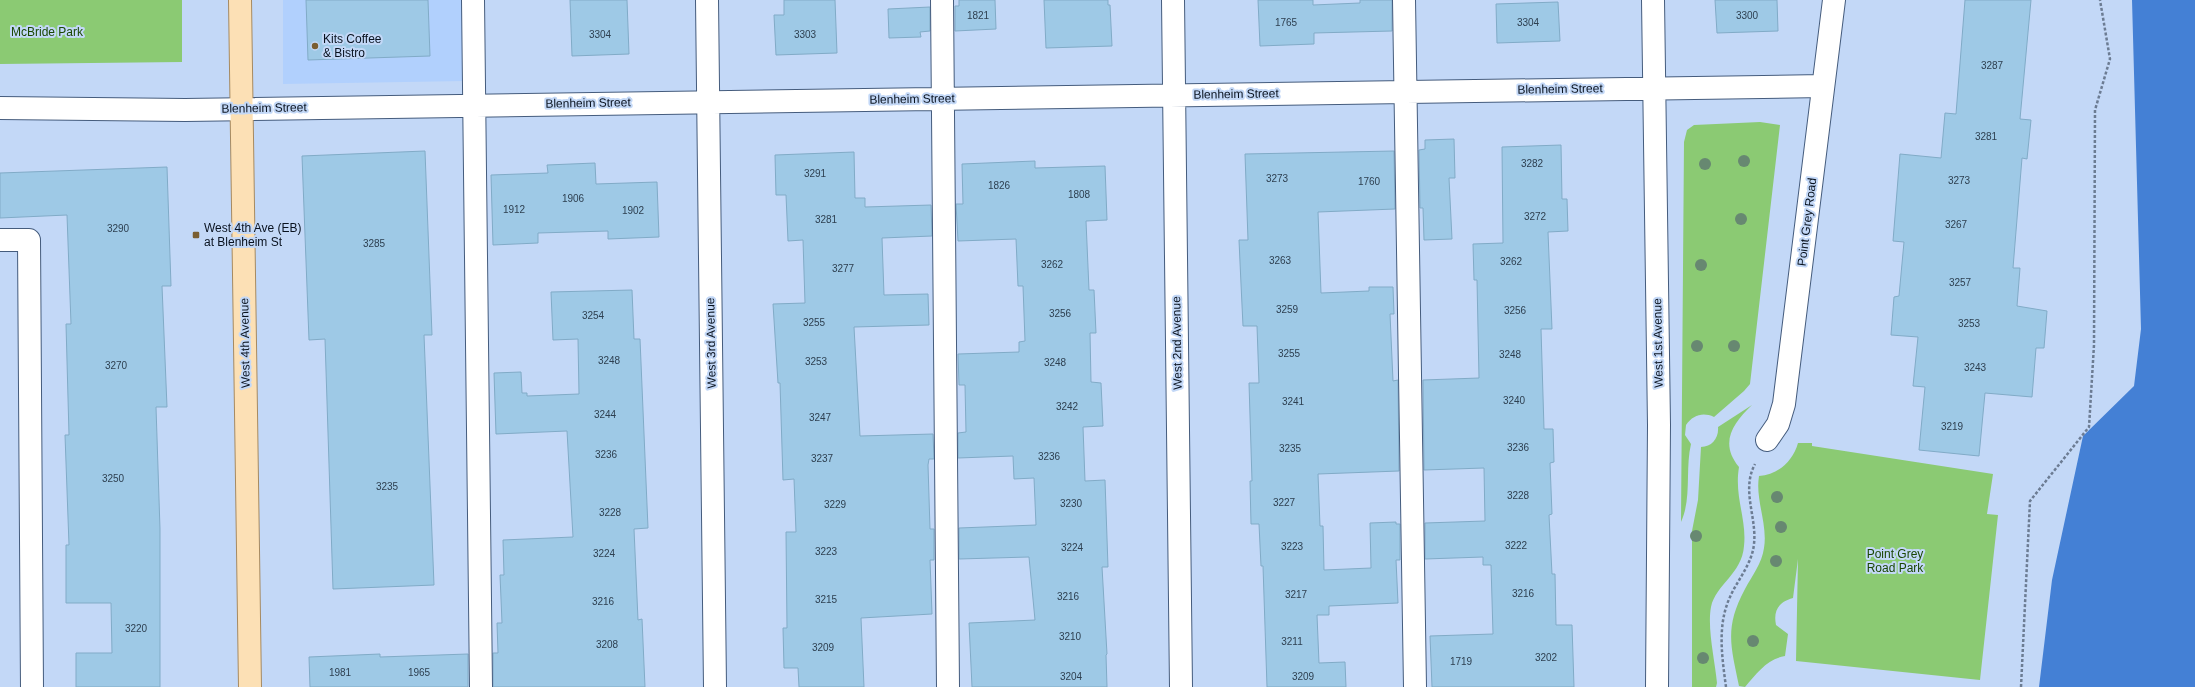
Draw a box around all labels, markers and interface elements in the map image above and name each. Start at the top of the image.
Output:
house number: 1821 [967,10,990,21]
house number: 3300 [1736,10,1759,21]
house number: 1765 [1275,17,1298,28]
house number: 3304 [1517,17,1540,28]
park label: McBride Park [11,25,84,39]
house number: 3304 [589,29,612,40]
house number: 3303 [794,29,817,40]
place label: Kits Coffee & Bistro [323,32,382,60]
marker: Kits Coffee & Bistro [310,41,320,51]
house number: 3287 [1981,60,2004,71]
street label: Blenheim Street [1517,81,1603,97]
street label: Blenheim Street [1193,86,1279,102]
street label: Blenheim Street [869,91,955,107]
street label: Blenheim Street [545,95,631,111]
street label: Blenheim Street [221,100,307,116]
house number: 3281 [1975,131,1998,142]
house number: 3282 [1521,158,1544,169]
house number: 3291 [804,168,827,179]
house number: 3273 [1266,173,1289,184]
house number: 3273 [1948,175,1971,186]
house number: 1760 [1358,176,1381,187]
street label: Point Grey Road [1795,177,1819,267]
house number: 1826 [988,180,1011,191]
house number: 1808 [1068,189,1091,200]
house number: 1906 [562,193,585,204]
house number: 1912 [503,204,526,215]
house number: 1902 [622,205,645,216]
house number: 3272 [1524,211,1547,222]
house number: 3281 [815,214,838,225]
house number: 3267 [1945,219,1968,230]
place label: West 4th Ave (EB) at Blenheim St [204,221,302,249]
house number: 3290 [107,223,130,234]
marker: West 4th Ave (EB) at Blenheim St [191,230,201,240]
house number: 3285 [363,238,386,249]
house number: 3263 [1269,255,1292,266]
house number: 3262 [1500,256,1523,267]
house number: 3262 [1041,259,1064,270]
house number: 3277 [832,263,855,274]
house number: 3257 [1949,277,1972,288]
street label: West 2nd Avenue [1169,296,1185,390]
street label: West 4th Avenue [237,297,253,388]
street label: West 3rd Avenue [703,297,719,389]
street label: West 1st Avenue [1650,298,1666,388]
house number: 3259 [1276,304,1299,315]
house number: 3256 [1504,305,1527,316]
house number: 3256 [1049,308,1072,319]
house number: 3254 [582,310,605,321]
house number: 3255 [803,317,826,328]
house number: 3253 [1958,318,1981,329]
house number: 3255 [1278,348,1301,359]
house number: 3248 [1499,349,1522,360]
house number: 3248 [598,355,621,366]
house number: 3253 [805,356,828,367]
house number: 3248 [1044,357,1067,368]
house number: 3270 [105,360,128,371]
house number: 3243 [1964,362,1987,373]
house number: 3240 [1503,395,1526,406]
house number: 3241 [1282,396,1305,407]
house number: 3242 [1056,401,1079,412]
house number: 3244 [594,409,617,420]
house number: 3247 [809,412,832,423]
house number: 3219 [1941,421,1964,432]
house number: 3236 [1507,442,1530,453]
house number: 3235 [1279,443,1302,454]
house number: 3236 [595,449,618,460]
house number: 3236 [1038,451,1061,462]
house number: 3237 [811,453,834,464]
house number: 3250 [102,473,125,484]
house number: 3235 [376,481,399,492]
house number: 3228 [1507,490,1530,501]
house number: 3227 [1273,497,1296,508]
house number: 3230 [1060,498,1083,509]
house number: 3229 [824,499,847,510]
house number: 3228 [599,507,622,518]
house number: 3222 [1505,540,1528,551]
house number: 3223 [1281,541,1304,552]
house number: 3224 [1061,542,1084,553]
house number: 3223 [815,546,838,557]
park label: Point Grey Road Park [1867,547,1924,575]
house number: 3224 [593,548,616,559]
house number: 3216 [1512,588,1535,599]
house number: 3217 [1285,589,1308,600]
house number: 3216 [1057,591,1080,602]
house number: 3215 [815,594,838,605]
house number: 3216 [592,596,615,607]
house number: 3220 [125,623,148,634]
house number: 3210 [1059,631,1082,642]
house number: 3211 [1281,636,1303,647]
house number: 3208 [596,639,619,650]
house number: 3209 [812,642,835,653]
house number: 3202 [1535,652,1558,663]
house number: 1719 [1450,656,1473,667]
house number: 1981 [329,667,352,678]
house number: 1965 [408,667,431,678]
house number: 3204 [1060,671,1083,682]
house number: 3209 [1292,671,1315,682]

